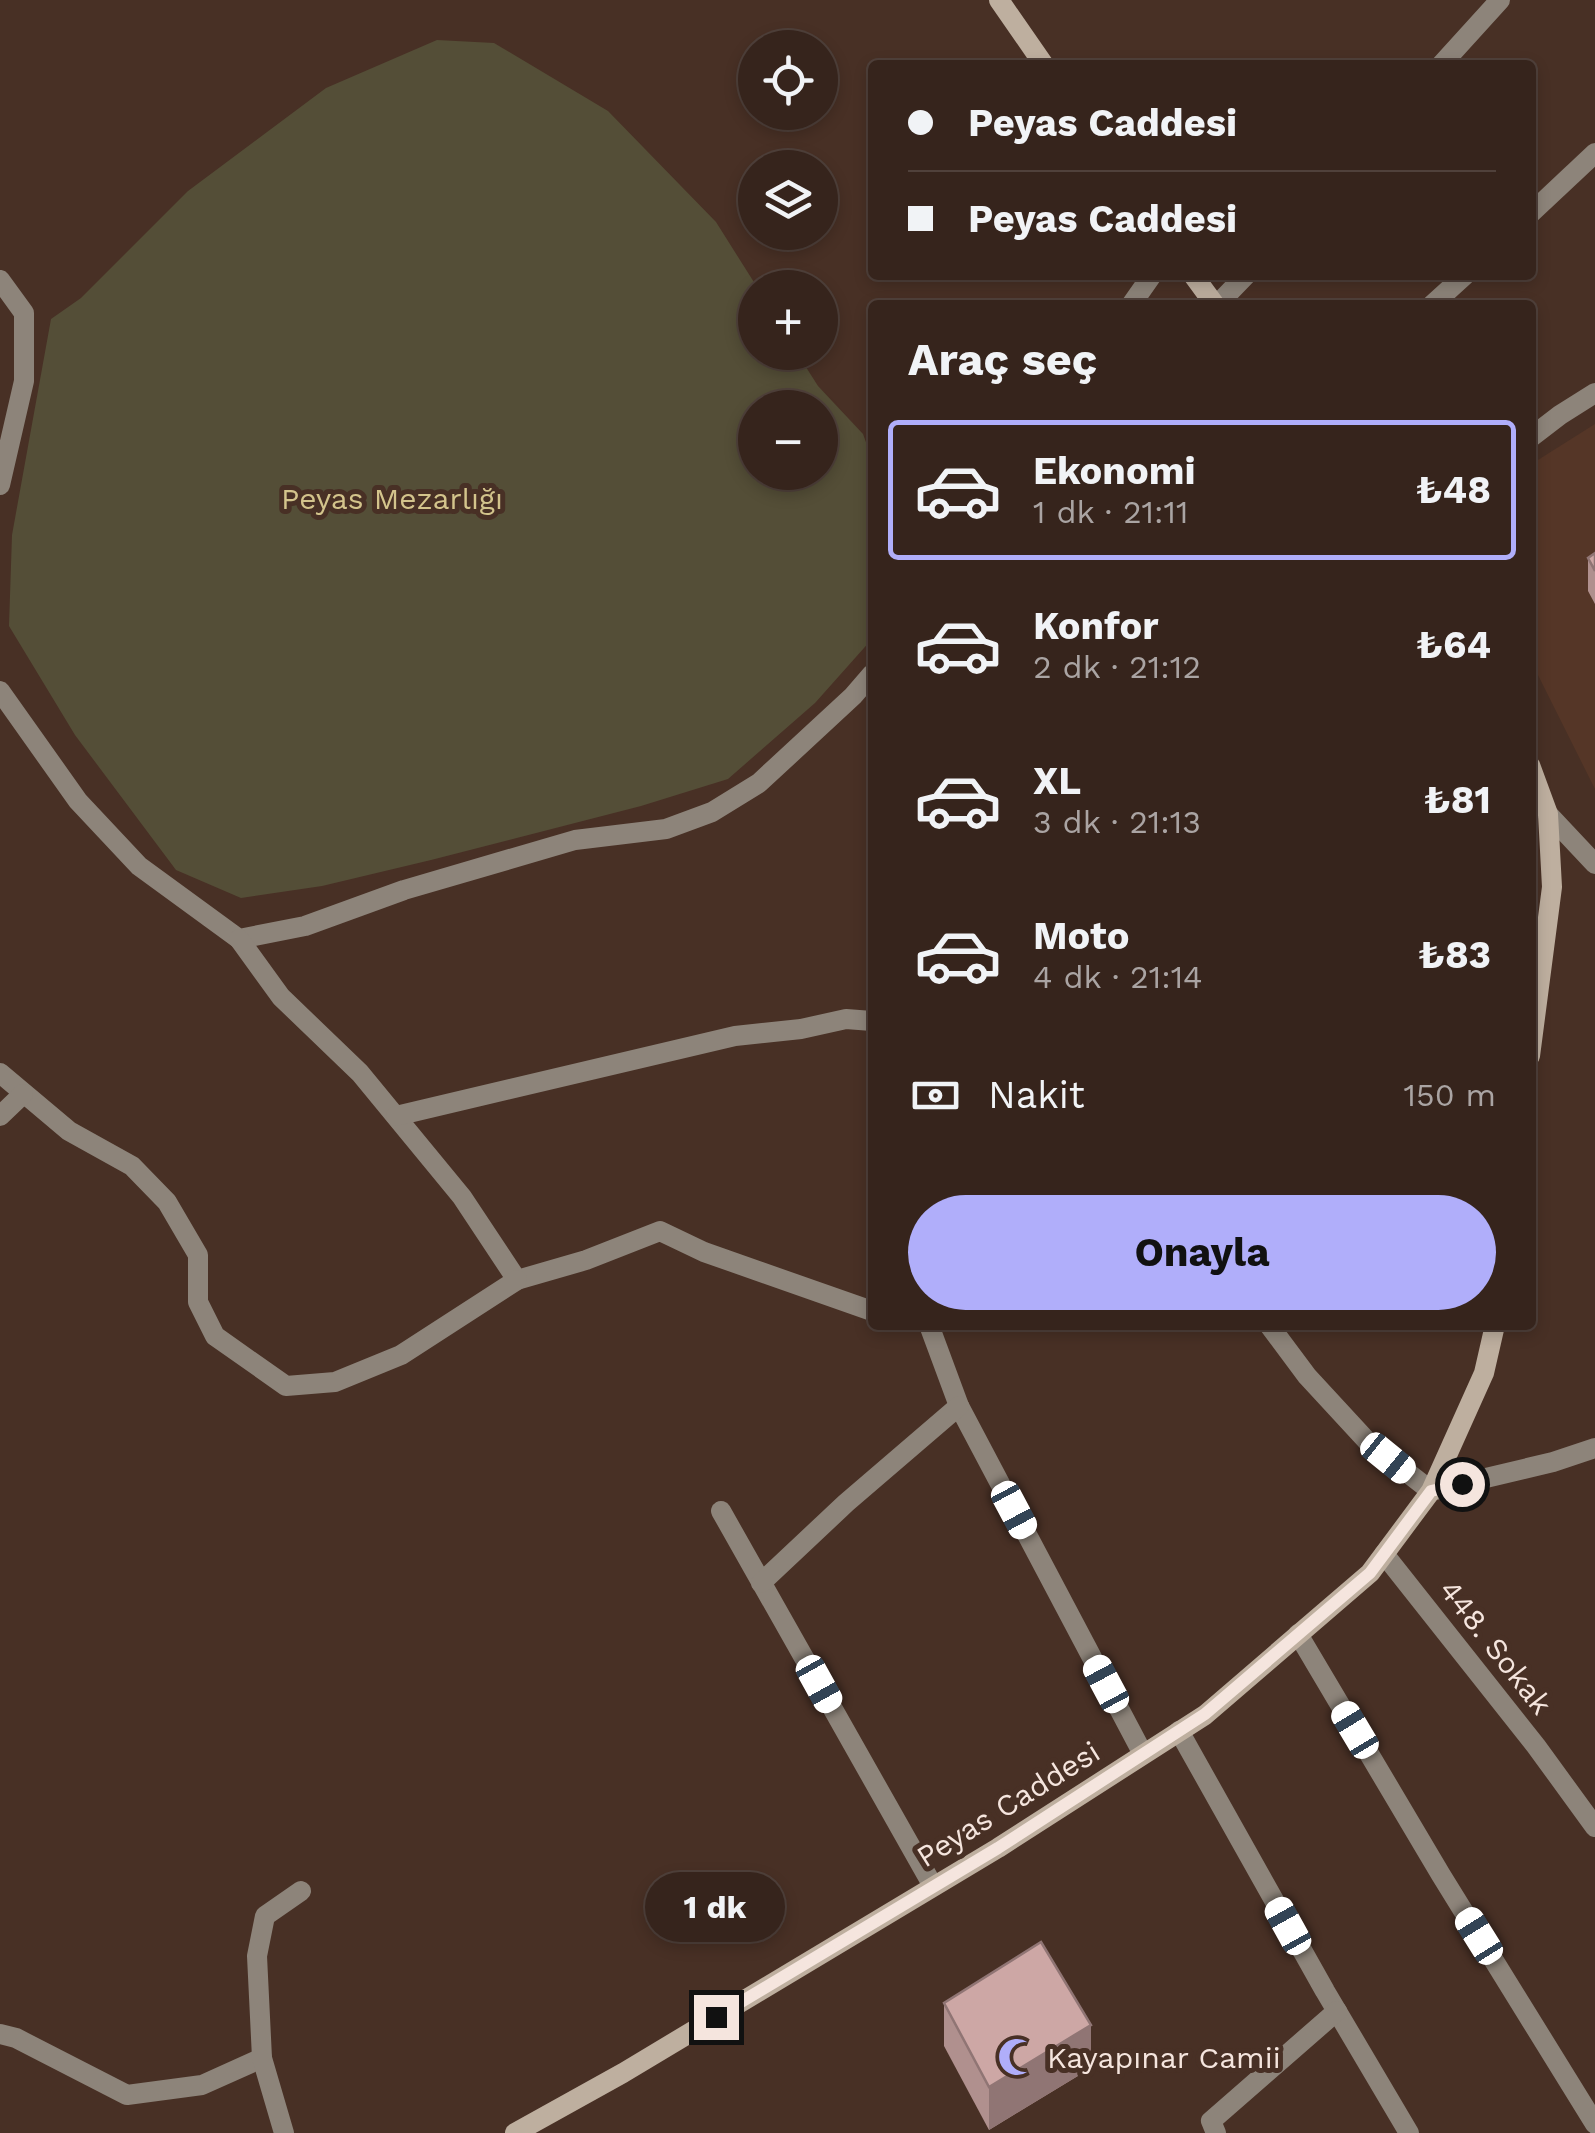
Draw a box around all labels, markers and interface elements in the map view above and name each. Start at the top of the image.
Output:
map controls [738,30,838,490]
button: locate [738,30,838,130]
text: Peyas Caddesi [968,101,1237,145]
button: layers [738,150,838,250]
text: Peyas Caddesi [968,197,1237,241]
button: + [738,270,838,370]
text: Araç seç [908,333,1097,386]
button: − [738,390,838,490]
icon: car [913,445,1003,535]
text: Ekonomi [1033,449,1196,493]
text: ₺48 [1416,468,1491,512]
park label: Peyas Mezarlığı [281,481,503,516]
text: 1 dk · 21:11 [1033,493,1189,531]
icon: car [913,600,1003,690]
text: Konfor [1033,604,1159,648]
text: ₺64 [1416,623,1491,667]
text: 2 dk · 21:12 [1033,648,1201,686]
icon: car [913,755,1003,845]
text: XL [1033,759,1081,803]
text: ₺81 [1424,778,1491,822]
text: 3 dk · 21:13 [1033,803,1201,841]
icon: car [913,910,1003,1000]
text: Moto [1033,914,1129,958]
text: ₺83 [1418,933,1491,977]
text: 4 dk · 21:14 [1033,958,1203,996]
icon: cash [908,1068,963,1123]
text: Nakit [988,1073,1085,1117]
text: 150 m [1404,1076,1496,1114]
button: Onayla [908,1195,1496,1310]
car [1355,1427,1421,1489]
route start [1440,1462,1485,1507]
car [987,1476,1041,1544]
street label: 448. Sokak [1433,1573,1559,1721]
car [791,1650,847,1718]
car [1079,1650,1133,1718]
car [1327,1697,1383,1763]
street label: Peyas Caddesi [910,1734,1106,1874]
callout: 1 dk [646,1872,786,1942]
text: 1 dk [684,1888,746,1926]
car [1260,1892,1316,1960]
car [1450,1903,1508,1969]
route end [694,1995,739,2040]
mosque icon: Kayapınar Camii [996,2036,1038,2078]
place label: Kayapınar Camii [1047,2040,1281,2075]

